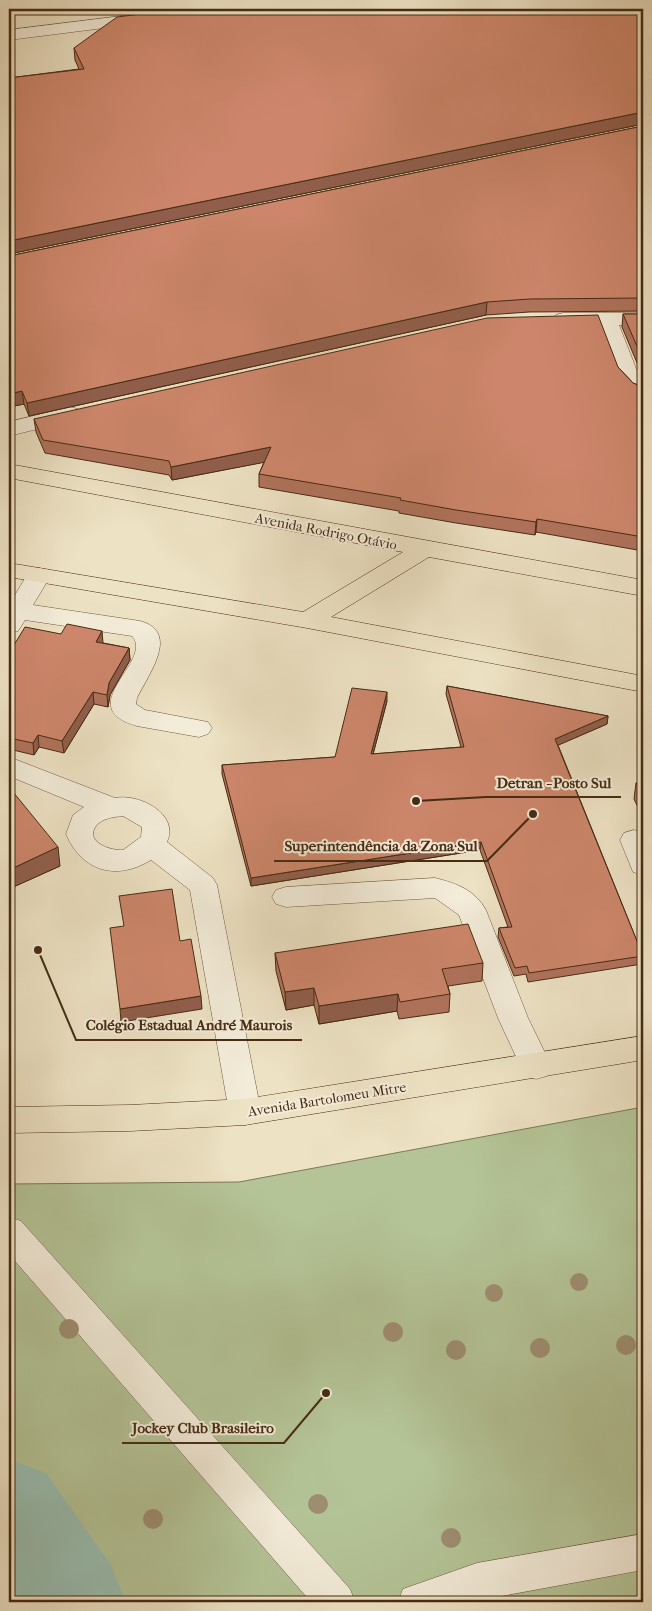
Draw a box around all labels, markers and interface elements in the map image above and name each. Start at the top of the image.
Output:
street label: Avenida Rodrigo Otávio [252,509,398,554]
callout: Detran - Posto Sul [486,767,621,797]
text: Detran - Posto Sul [497,774,612,792]
callout: Superintendência da Zona Sul [274,831,487,861]
text: Superintendência da Zona Sul [284,837,478,855]
callout: Colégio Estadual André Maurois [76,1010,302,1040]
text: Colégio Estadual André Maurois [86,1016,293,1034]
street label: Avenida Bartolomeu Mitre [246,1079,408,1121]
callout: Jockey Club Brasileiro [122,1413,284,1443]
text: Jockey Club Brasileiro [130,1419,274,1437]

